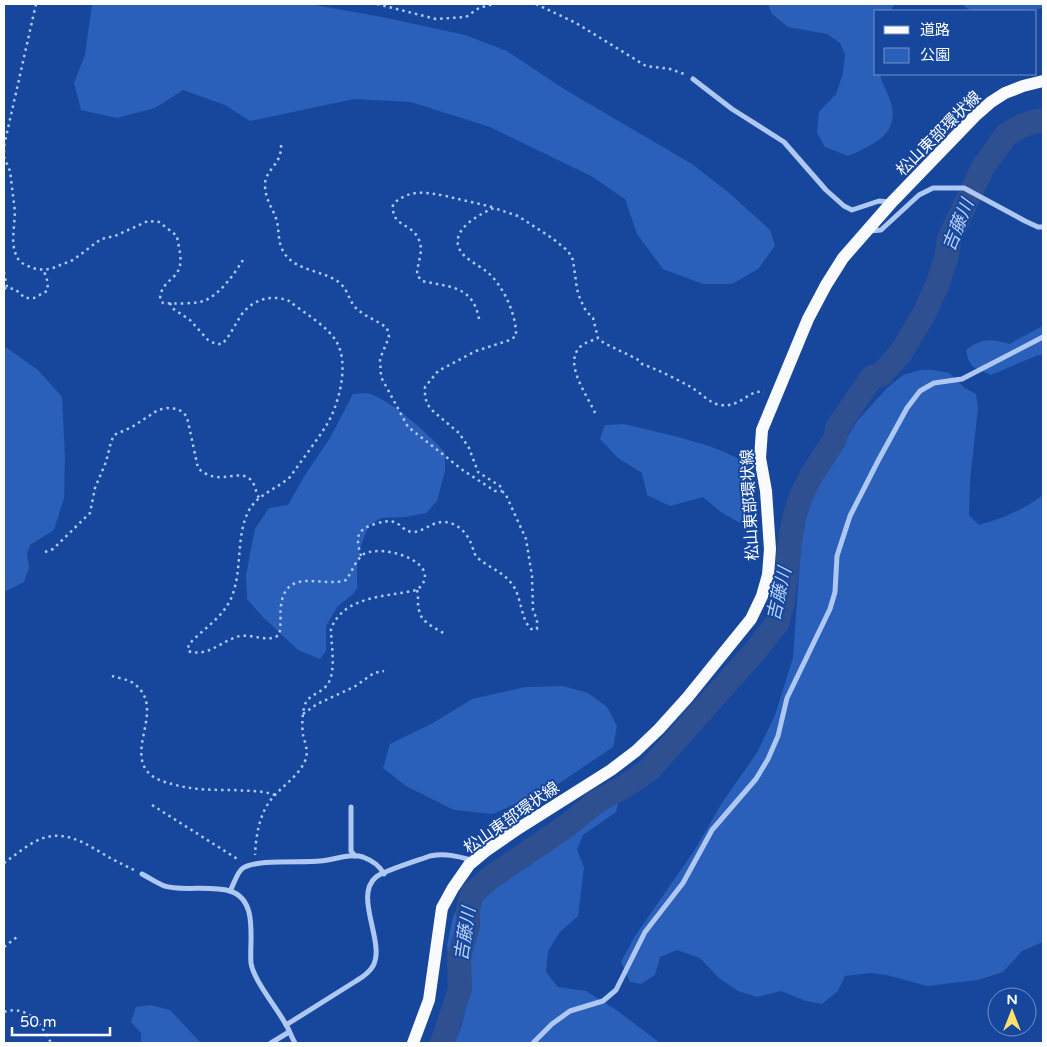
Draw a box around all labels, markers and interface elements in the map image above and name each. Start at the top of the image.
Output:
legend [874,10,1037,75]
text: 道路 [920,21,950,39]
text: 公園 [920,46,950,64]
street label: 松山東部環状線 [892,87,985,180]
water label: 吉藤川 [938,194,979,254]
street label: 松山東部環状線 [737,448,763,561]
water label: 吉藤川 [762,563,796,623]
street label: 松山東部環状線 [460,778,563,858]
water label: 吉藤川 [450,904,480,962]
north arrow [987,987,1037,1037]
text: N [1006,991,1018,1008]
scale bar [12,1004,110,1036]
text: 50 m [20,1013,57,1031]

